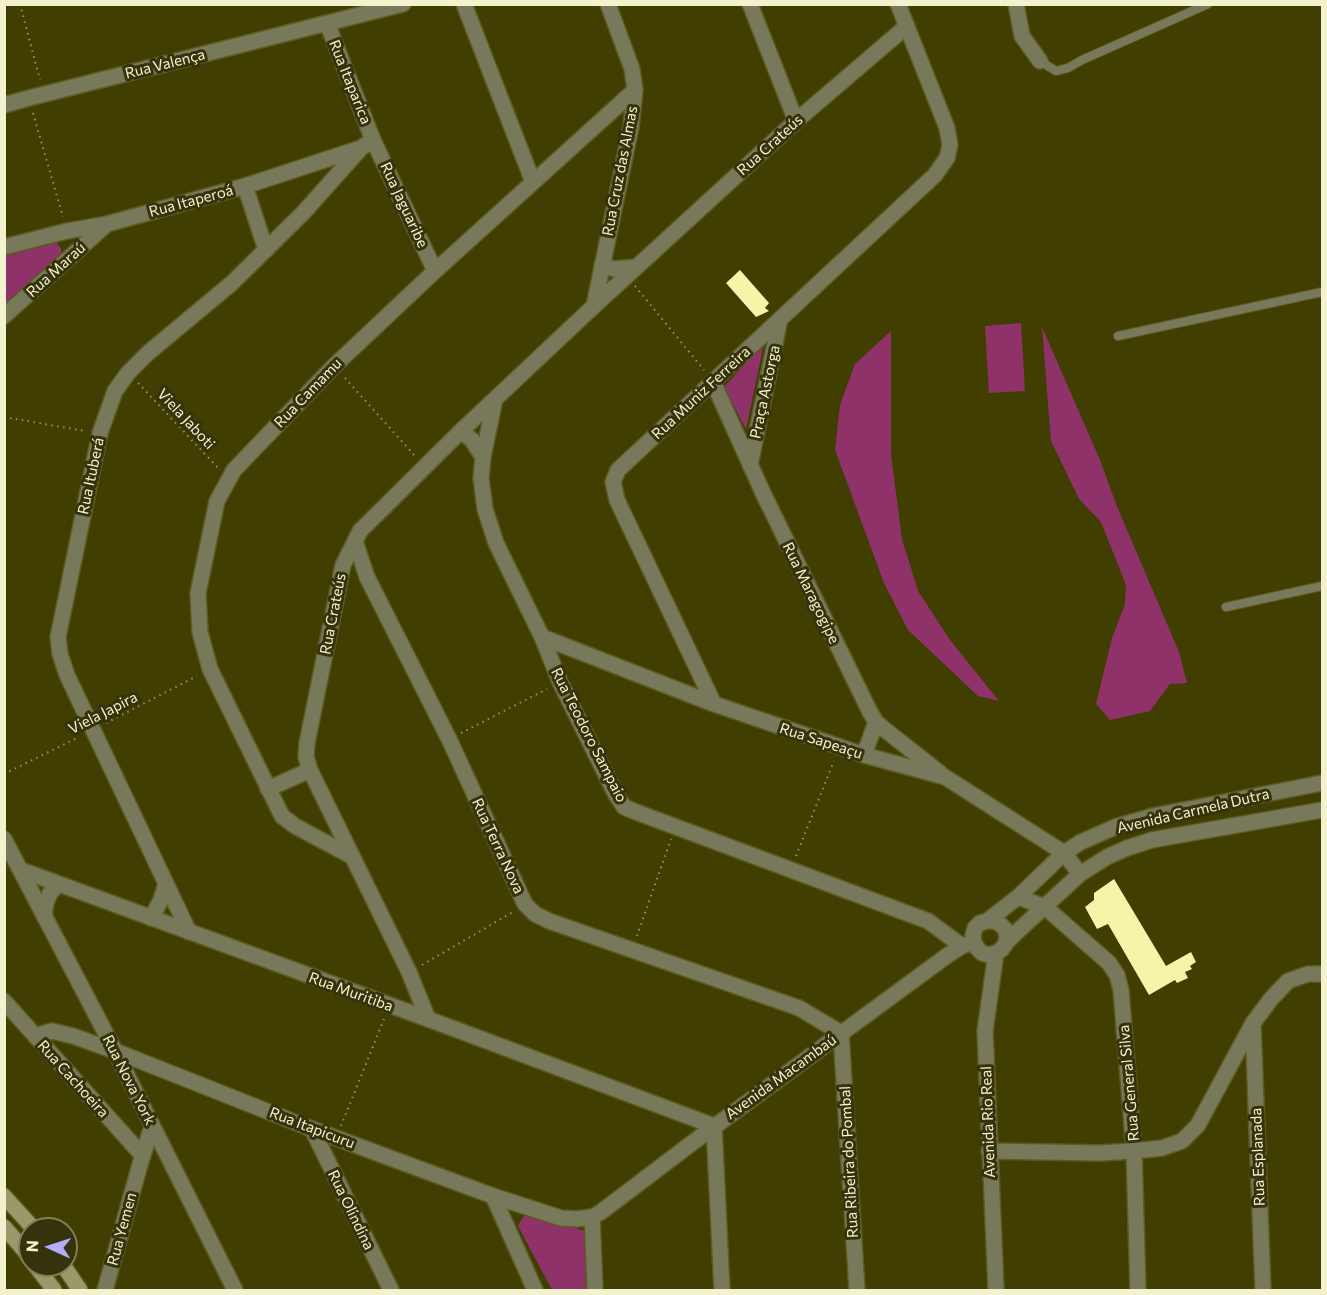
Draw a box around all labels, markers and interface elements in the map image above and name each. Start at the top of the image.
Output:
street label: Rua Itaparica [325,37,375,127]
street label: Rua Valença [123,45,207,83]
street label: Rua Cruz das Almas [599,104,641,238]
street label: Rua Crateús [733,111,807,179]
street label: Rua Jaguaribe [376,159,432,251]
street label: Rua Itaperoá [147,181,235,221]
street label: Rua Maraú [23,239,89,301]
street label: Rua Muniz Ferreira [648,343,754,443]
street label: Praça Astorga [746,344,784,440]
street label: Rua Camamu [270,355,346,431]
street label: Viela Jaboti [153,385,219,453]
street label: Rua Ituberá [74,436,108,516]
street label: Rua Maragogipe [779,539,843,647]
street label: Rua Crateús [316,572,350,656]
street label: Rua Teodoro Sampaio [547,665,631,805]
street label: Viela Japira [65,688,141,738]
street label: Rua Sapeaçu [777,719,865,763]
street label: Avenida Carmela Dutra [1115,785,1271,837]
street label: Rua Terra Nova [468,795,528,897]
street label: Rua Muritiba [306,968,396,1016]
street label: Rua General Silva [1115,1024,1143,1142]
street label: Avenida Macambaú [722,1031,840,1123]
street label: Rua Nova York [99,1032,159,1128]
street label: Rua Cachoeira [34,1037,112,1121]
street label: Avenida Rio Real [977,1066,999,1178]
street label: Rua Ribeira do Pombal [836,1085,862,1239]
street label: Rua Itapicuru [267,1103,357,1153]
street label: Rua Esplanada [1247,1108,1269,1206]
street label: Rua Olindina [324,1167,378,1253]
street label: Rua Yemen [104,1190,140,1268]
north arrow [18,1217,78,1277]
text: N [22,1240,41,1253]

